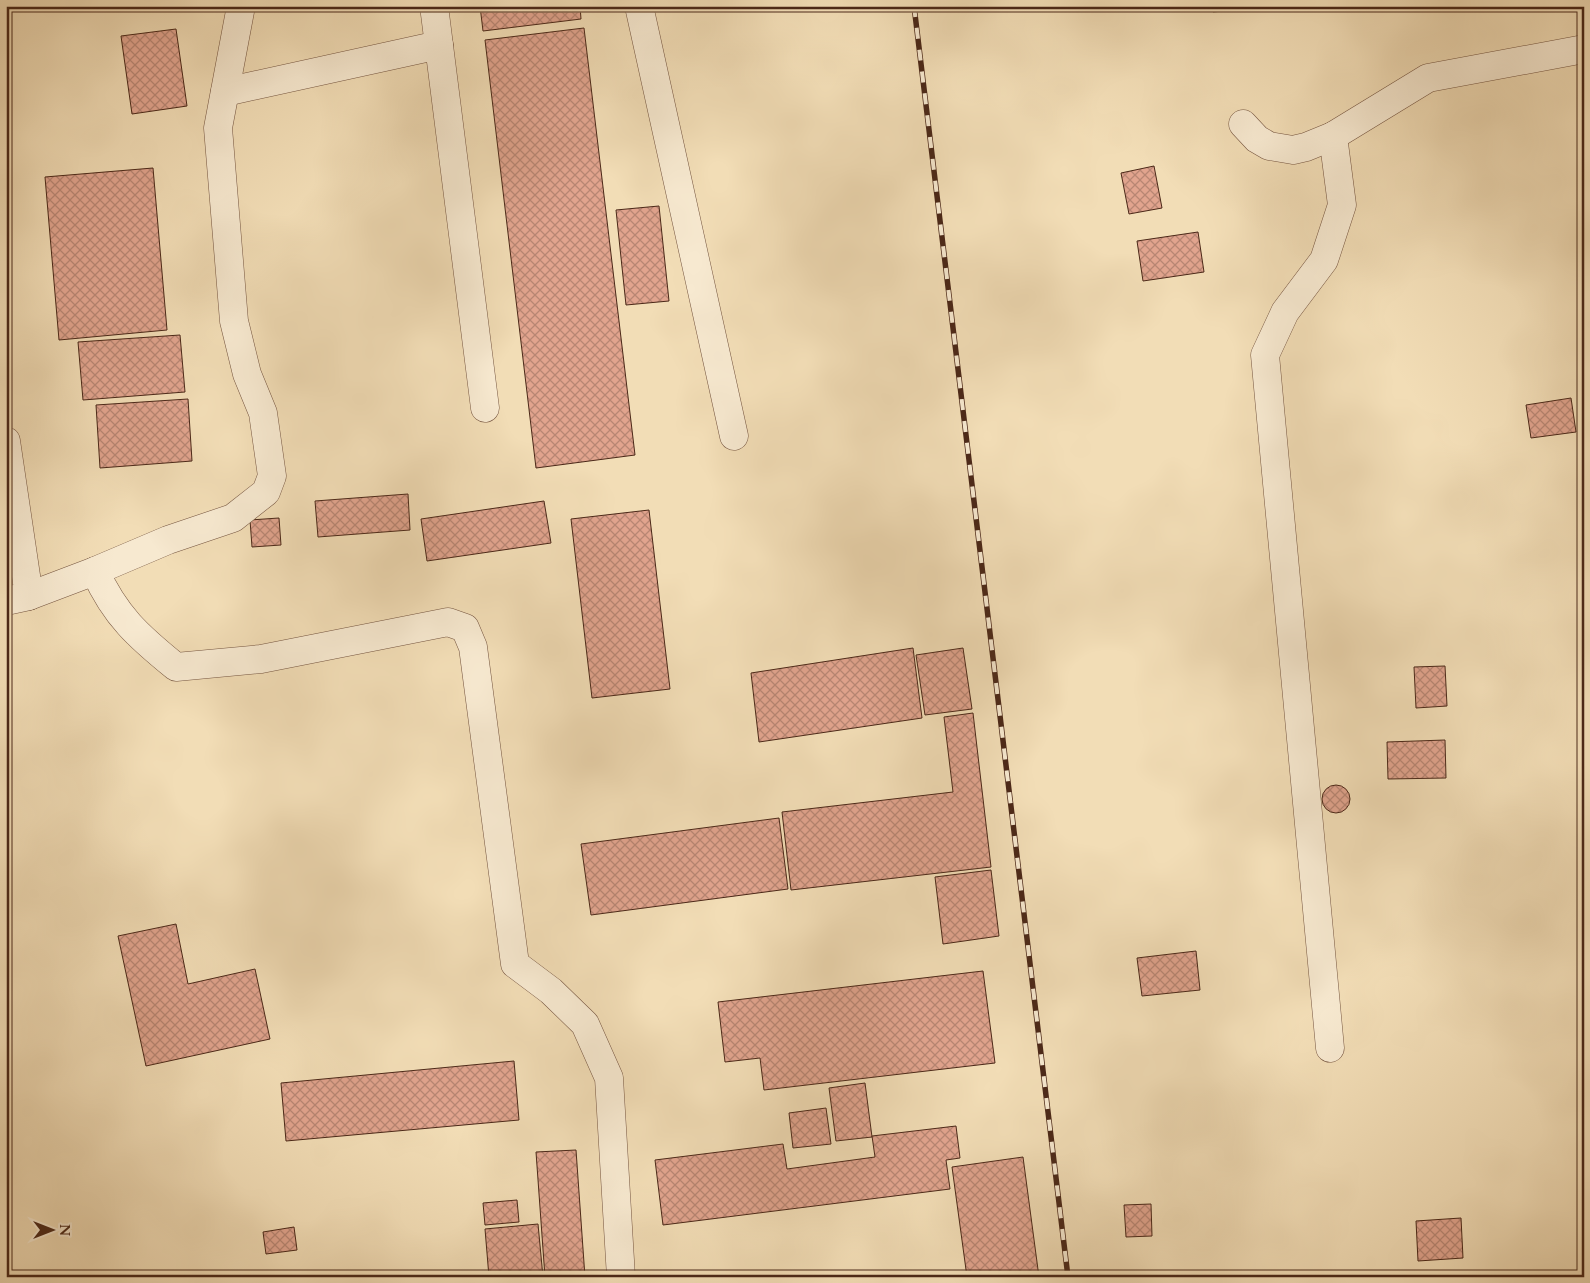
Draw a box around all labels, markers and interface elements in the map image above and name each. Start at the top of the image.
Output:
north arrow [28,1206,78,1256]
text: N [55,1224,74,1236]

